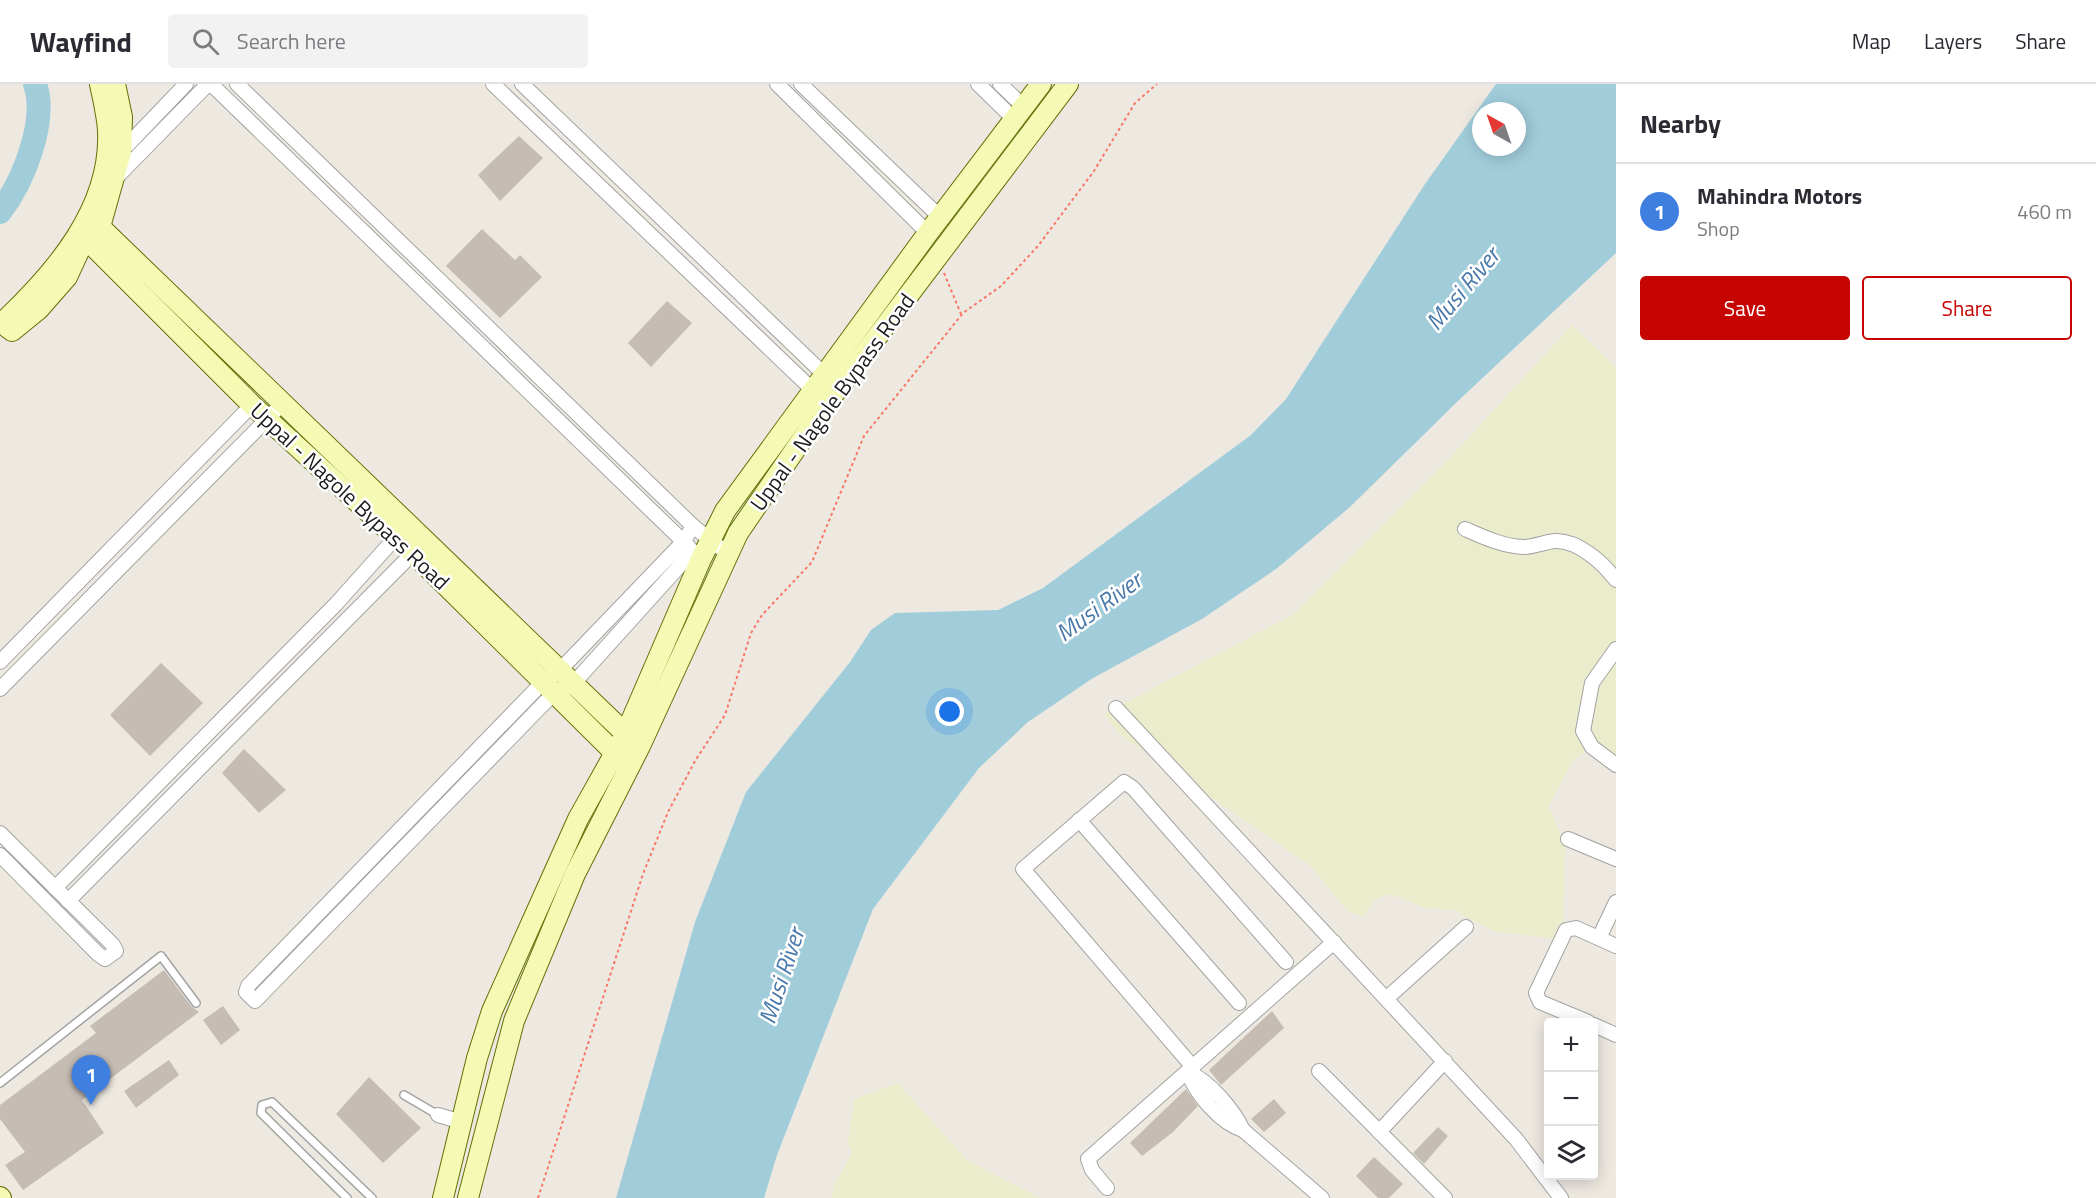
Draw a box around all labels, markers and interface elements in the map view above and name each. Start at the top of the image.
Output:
search box [168,14,588,68]
text: Wayfind [30,20,132,63]
text: Search here [237,24,346,58]
icon: search [189,25,222,58]
text: Map [1852,25,1891,57]
text: Layers [1924,25,1982,57]
text: Share [2015,25,2066,57]
north arrow [1472,102,1526,156]
text: Nearby [1640,104,1721,143]
text: Mahindra Motors [1697,179,1862,213]
text: 1 [1654,196,1665,227]
text: 460 m [2017,196,2072,227]
text: Shop [1697,213,1740,244]
water label: Musi River [1417,236,1510,338]
button: Save [1640,276,1850,340]
button: Share [1862,276,2072,340]
street label: Uppal - Nagole Bypass Road [741,286,923,518]
street label: Uppal - Nagole Bypass Road [243,394,457,598]
water label: Musi River [1048,561,1152,650]
your location [935,697,964,726]
water label: Musi River [749,920,815,1028]
map controls [1544,1018,1598,1180]
button: + [1544,1018,1598,1072]
pin: 1 [72,1056,110,1105]
button: − [1544,1072,1598,1126]
button: layers [1544,1126,1598,1180]

